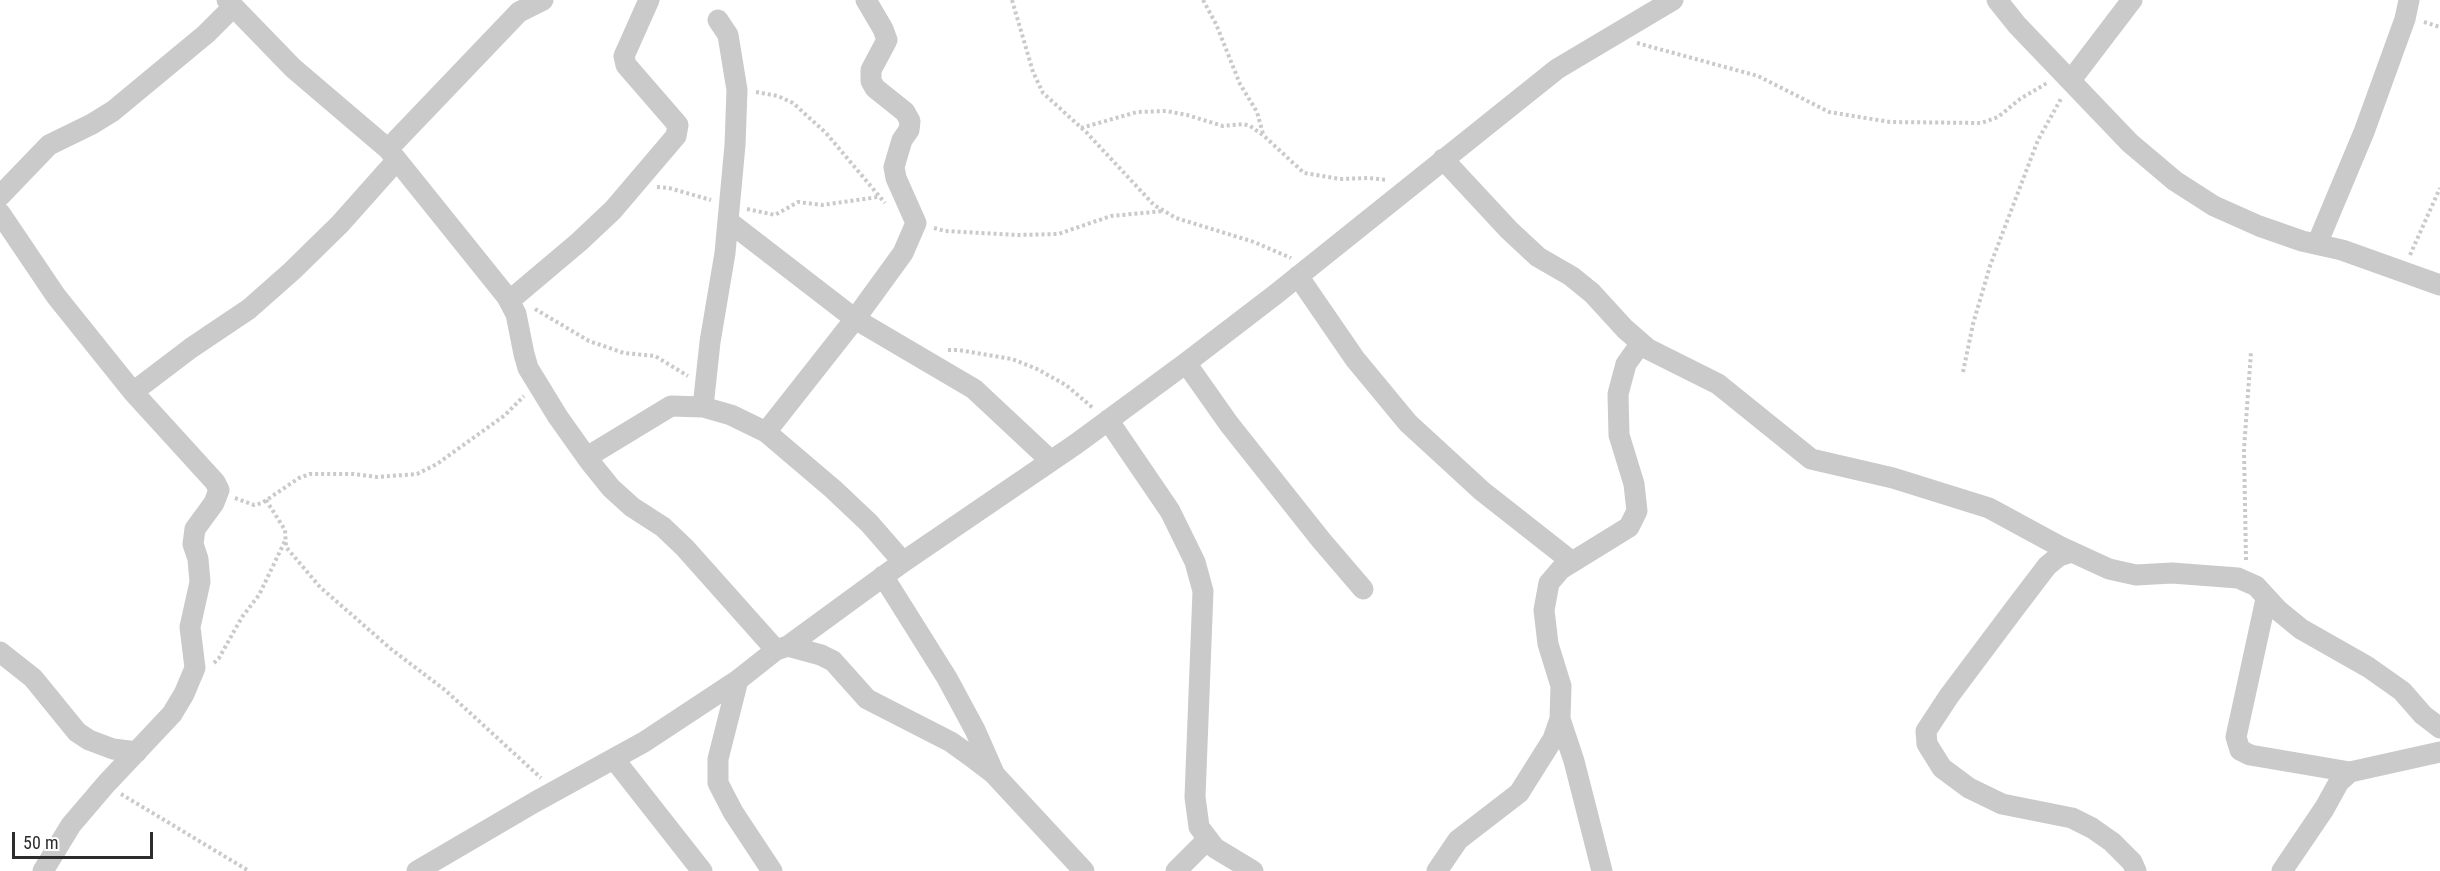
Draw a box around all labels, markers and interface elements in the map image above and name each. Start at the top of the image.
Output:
scale bar [15,820,156,858]
text: 50 m [23,832,58,853]

